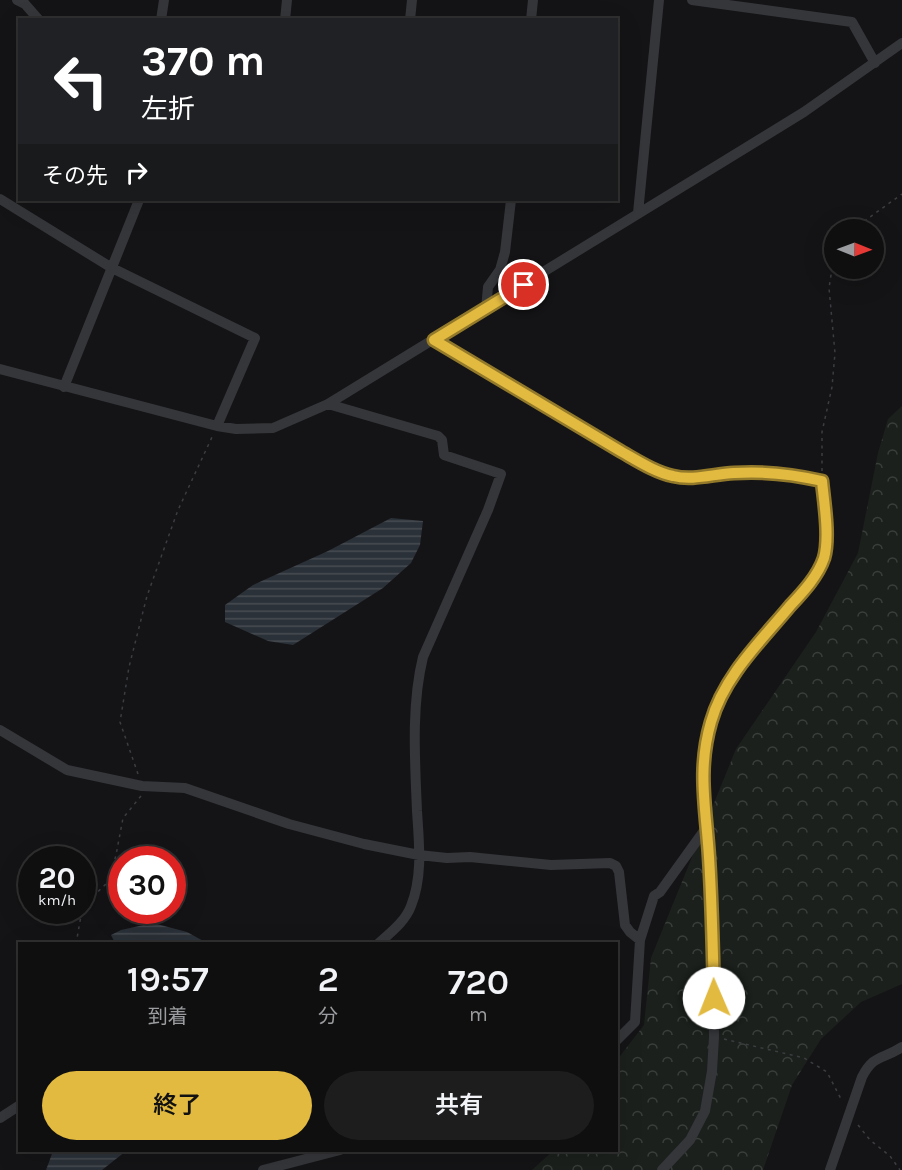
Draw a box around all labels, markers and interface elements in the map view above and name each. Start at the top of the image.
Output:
text: 370 m [141,36,265,86]
icon: left [42,42,120,120]
text: 左折 [141,93,195,125]
icon: right [120,156,153,189]
text: その先 [42,163,108,189]
north arrow [824,219,884,279]
map controls [824,219,884,279]
pin [498,259,549,310]
icon: arrive [507,268,540,301]
speed limit sign: 30 [108,846,186,924]
text: 20 [38,860,76,896]
text: km/h [38,891,76,909]
text: 19:57 [127,958,209,1000]
text: 2 [317,958,339,1000]
text: 720 [448,961,509,1003]
position arrow [682,966,746,1030]
text: m [469,1003,488,1026]
text: 到着 [148,1005,188,1028]
text: 分 [318,1005,338,1028]
button: 終了 [42,1071,312,1140]
button: 共有 [324,1071,594,1140]

